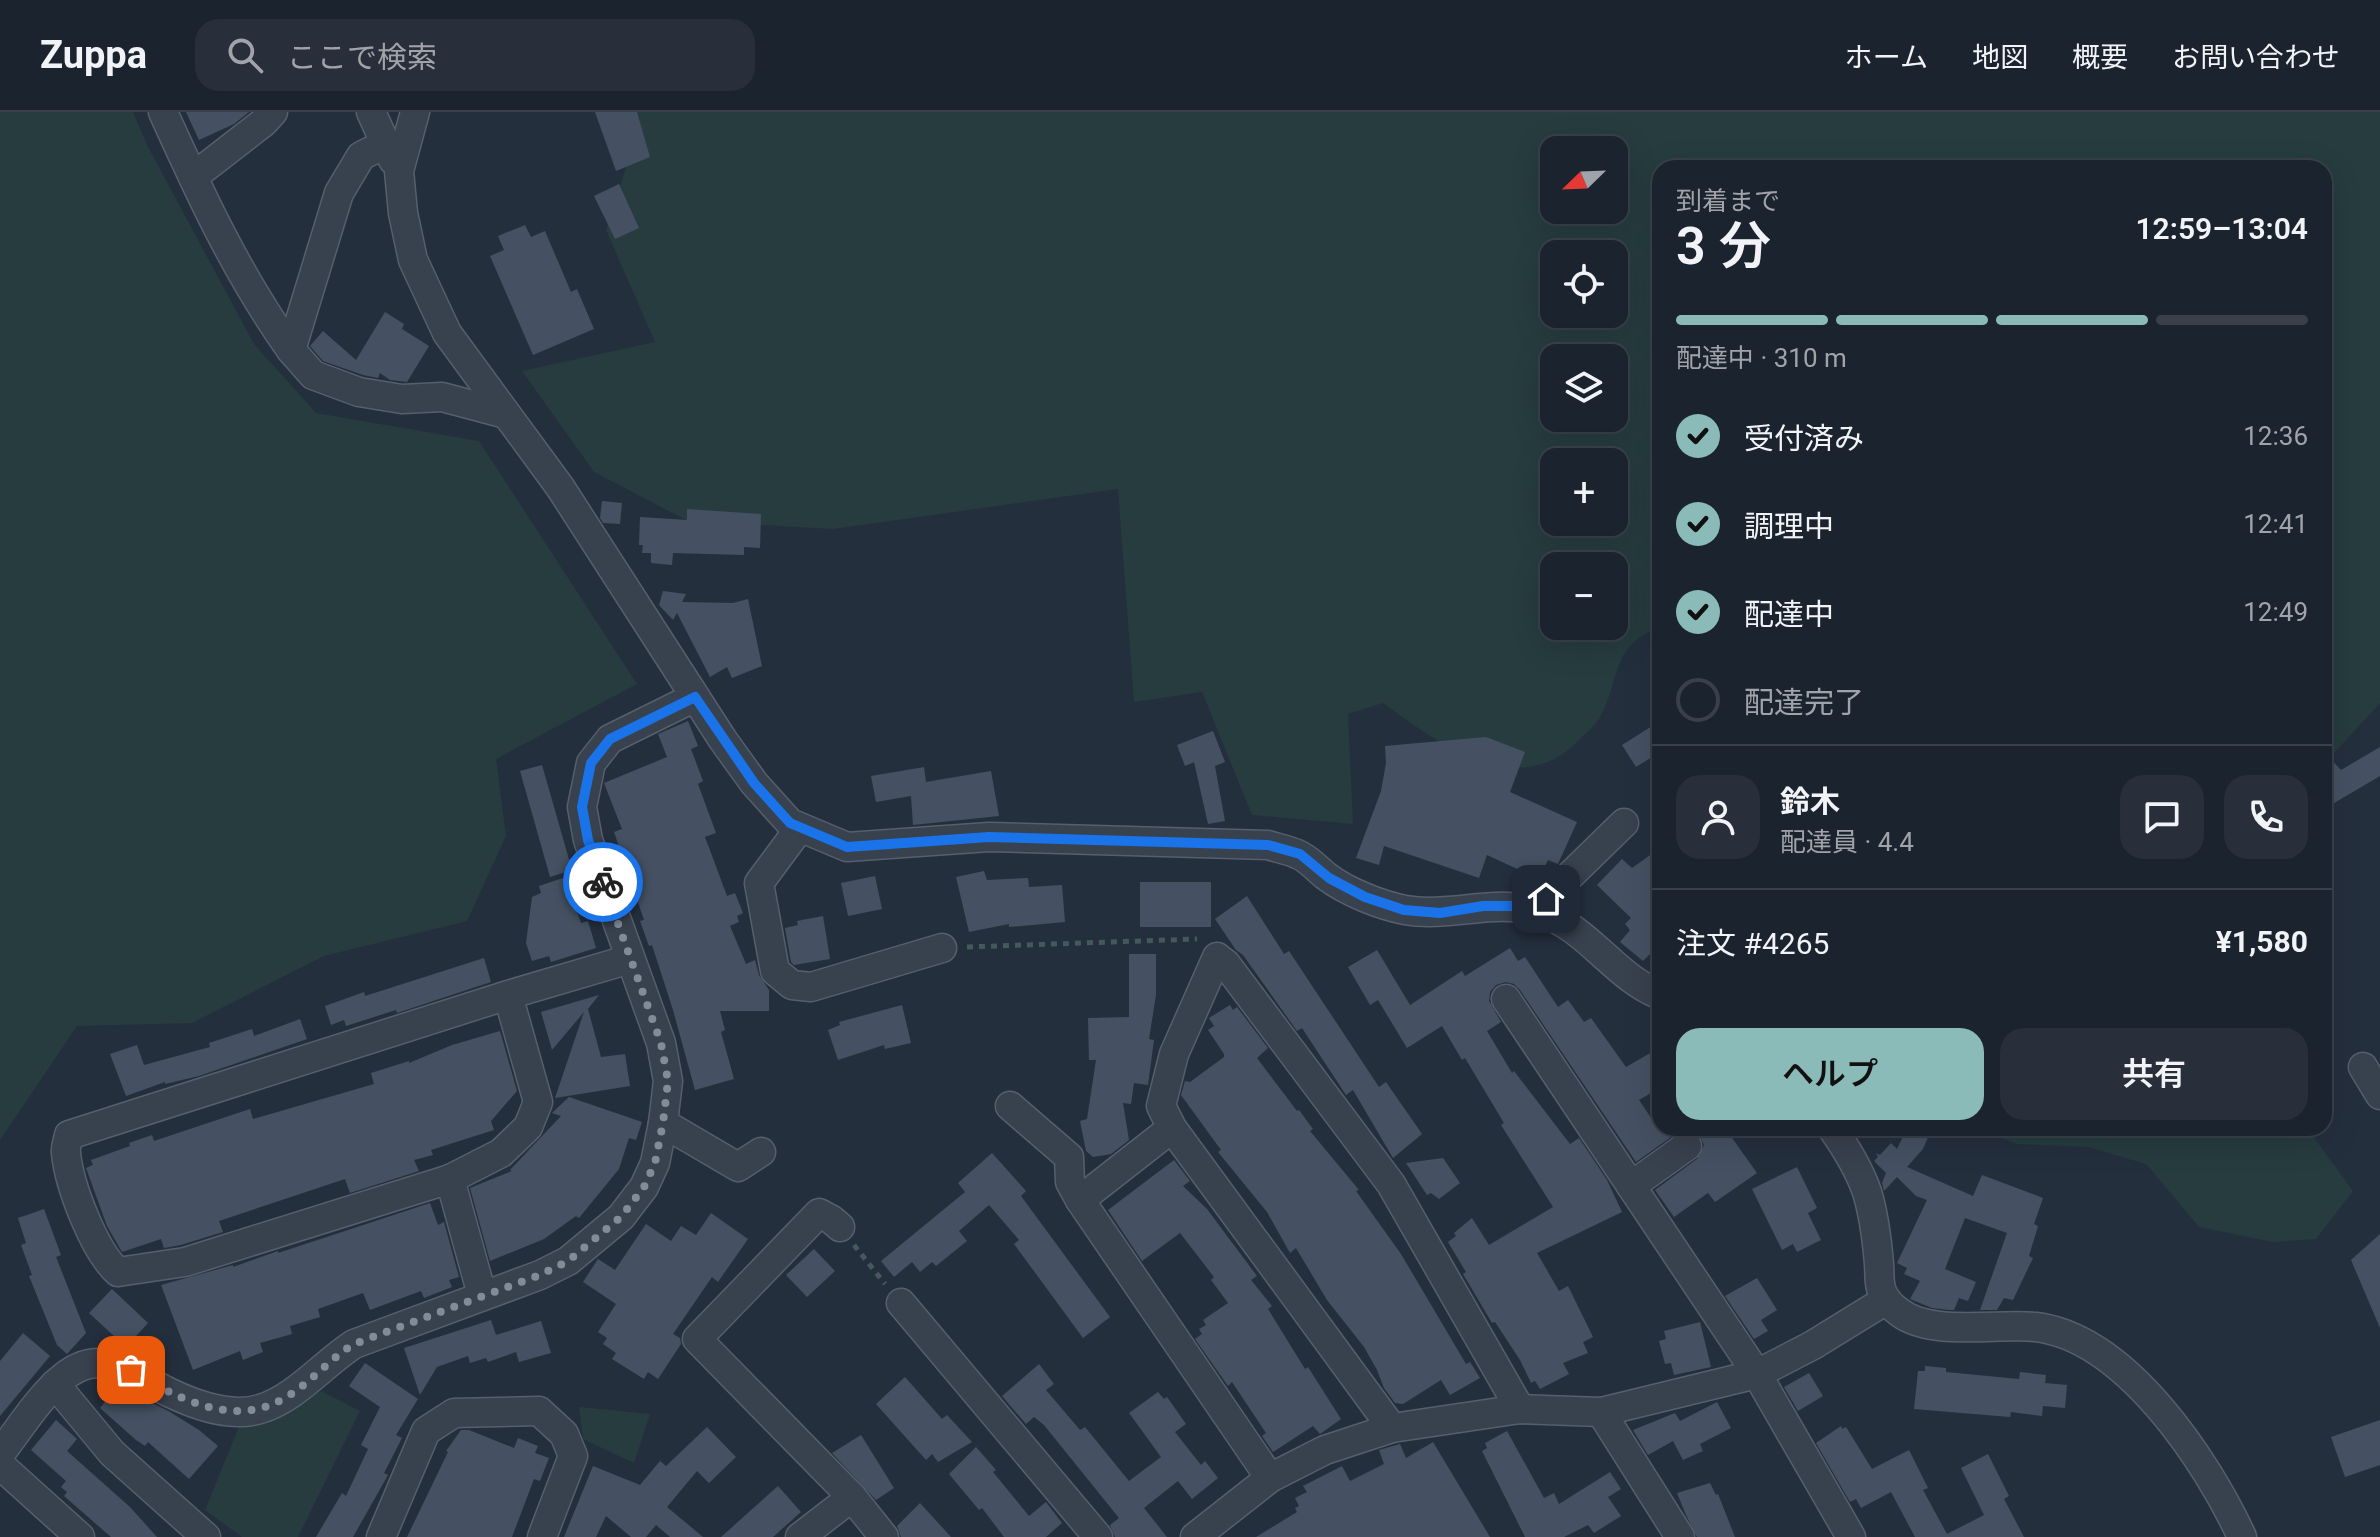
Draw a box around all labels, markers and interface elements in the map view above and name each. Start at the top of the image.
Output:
search box [195,19,755,91]
text: Zuppa [40,33,147,77]
icon: search [223,33,267,77]
text: ここで検索 [287,40,437,75]
text: ホーム [1845,41,1928,74]
text: 地図 [1972,41,2028,74]
text: 概要 [2072,41,2128,74]
text: お問い合わせ [2172,41,2340,74]
north arrow [1540,136,1628,224]
map controls [1540,136,1628,640]
text: 到着まで [1676,186,1780,216]
text: 12:59–13:04 [2135,211,2308,246]
text: 3 分 [1676,216,1771,277]
button: locate [1540,240,1628,328]
text: 配達中 · 310 m [1676,343,1847,373]
button: layers [1540,344,1628,432]
icon: check [1676,414,1720,458]
text: 受付済み [1744,421,1864,456]
text: 12:36 [2243,421,2308,451]
button: + [1540,448,1628,536]
icon: check [1676,502,1720,546]
text: 調理中 [1744,509,1834,544]
text: 12:41 [2243,509,2308,539]
button: − [1540,552,1628,640]
icon: check [1676,590,1720,634]
text: 配達中 [1744,597,1834,632]
text: 12:49 [2243,597,2308,627]
text: 配達完了 [1744,685,1864,720]
button: person [1676,775,1760,859]
button: chat [2120,775,2204,859]
button: phone [2224,775,2308,859]
text: 鈴木 [1780,784,1840,819]
text: 配達員 · 4.4 [1780,827,1914,857]
courier [563,842,643,922]
icon: bike [581,860,625,904]
pin [1512,865,1580,933]
icon: home [1524,877,1568,921]
text: ¥1,580 [2216,924,2308,959]
text: 注文 #4265 [1676,926,1829,961]
button: ヘルプ [1676,1028,1984,1120]
button: 共有 [2000,1028,2308,1120]
pin [97,1336,165,1404]
icon: bag [109,1348,153,1392]

